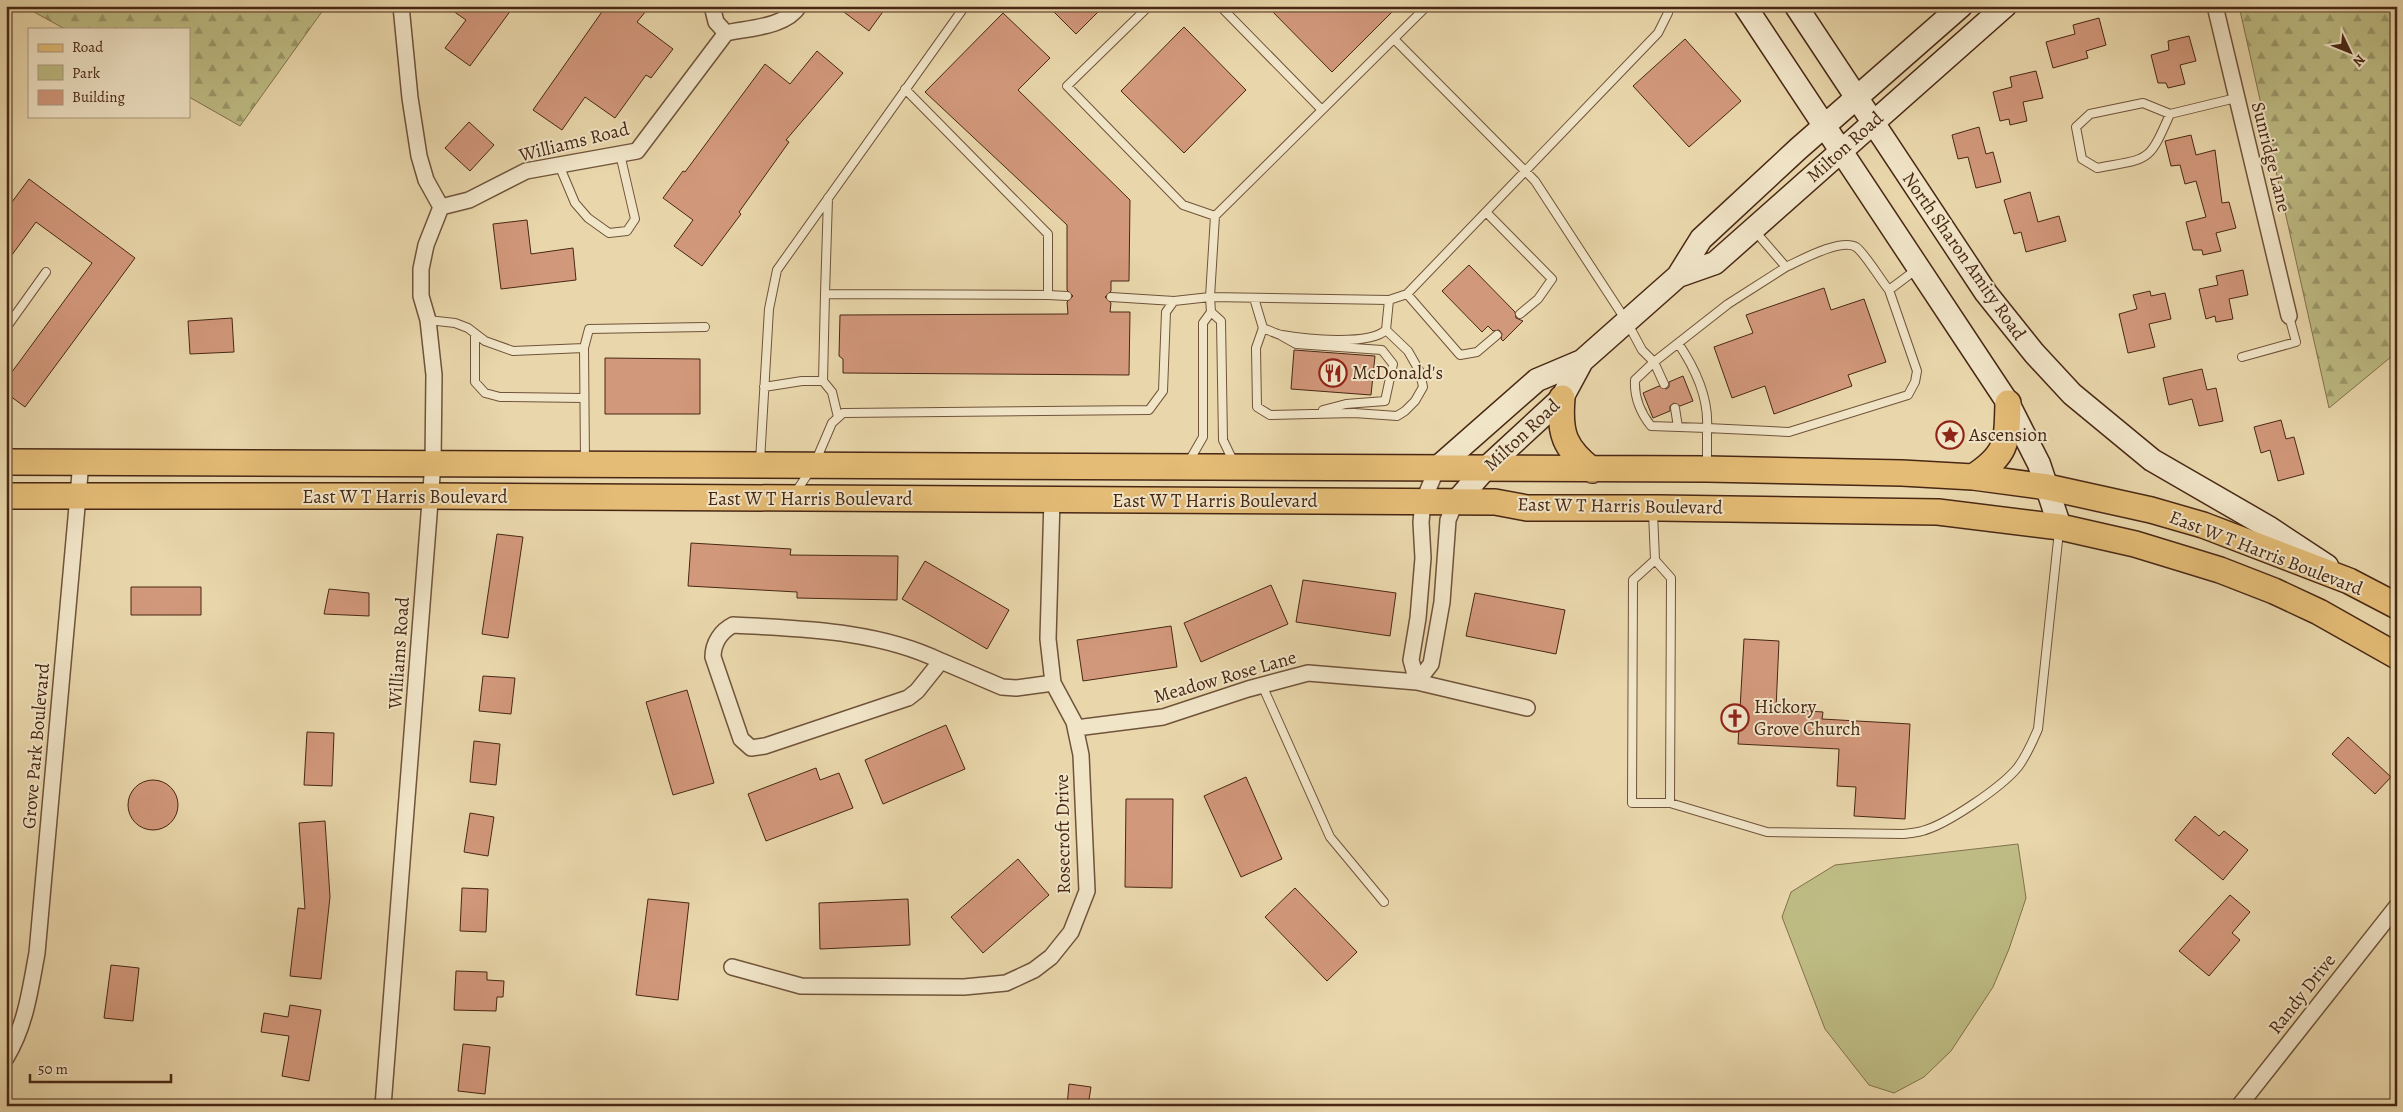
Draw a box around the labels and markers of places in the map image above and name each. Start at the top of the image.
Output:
restaurant icon: McDonald's [1318,358,1348,388]
place label: McDonald's [1352,360,1443,386]
place icon: Ascension [1935,420,1965,450]
place label: Ascension [1968,422,2047,448]
place label: Hickory Grove Church [1754,694,1861,742]
church icon: Hickory Grove Church [1720,703,1750,733]

